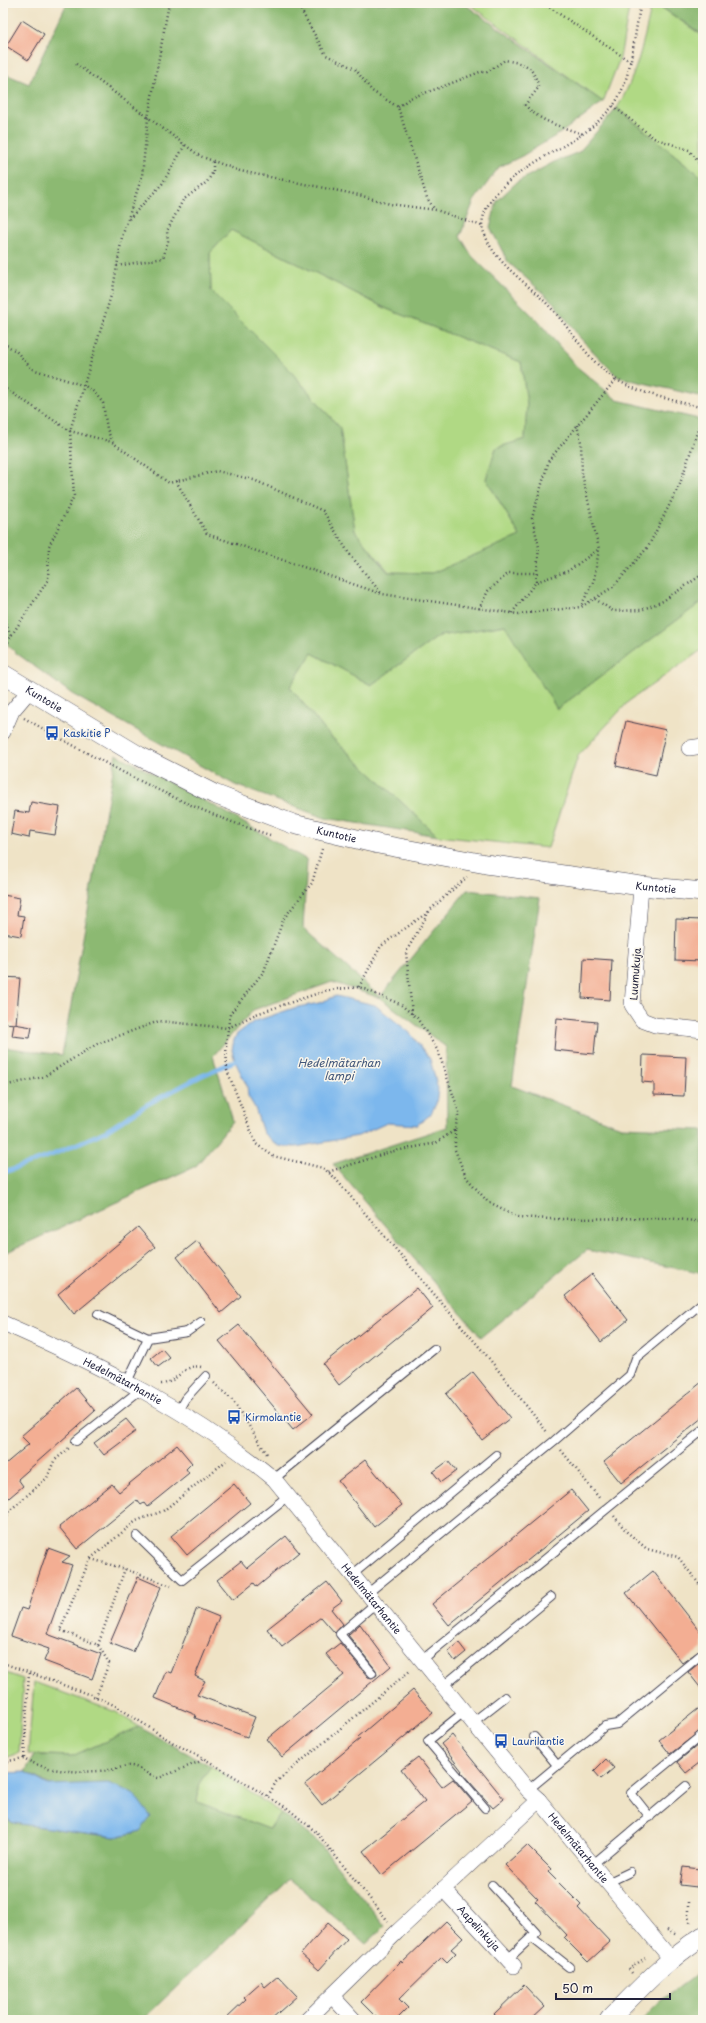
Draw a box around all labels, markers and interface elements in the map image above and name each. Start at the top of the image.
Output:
street label: Kuntotie [23,681,66,715]
bus stop icon: Kaskitie P [44,725,60,741]
place label: Kaskitie P [63,725,110,740]
street label: Kuntotie [315,822,358,846]
street label: Kuntotie [635,877,677,896]
street label: Luumukuja [625,946,644,1001]
water label: Hedelmätarhan lampi [298,1054,381,1084]
street label: Hedelmätarhantie [81,1353,165,1407]
bus stop icon: Kirmolantie [226,1409,242,1425]
place label: Kirmolantie [245,1409,301,1424]
street label: Hedelmätarhantie [339,1560,405,1637]
bus stop icon: Laurilantie [493,1733,509,1749]
place label: Laurilantie [512,1733,564,1748]
street label: Hedelmätarhantie [545,1809,613,1886]
street label: Aapelinkuja [454,1901,505,1954]
scale bar [556,1975,670,2001]
text: 50 m [562,1979,593,1997]

